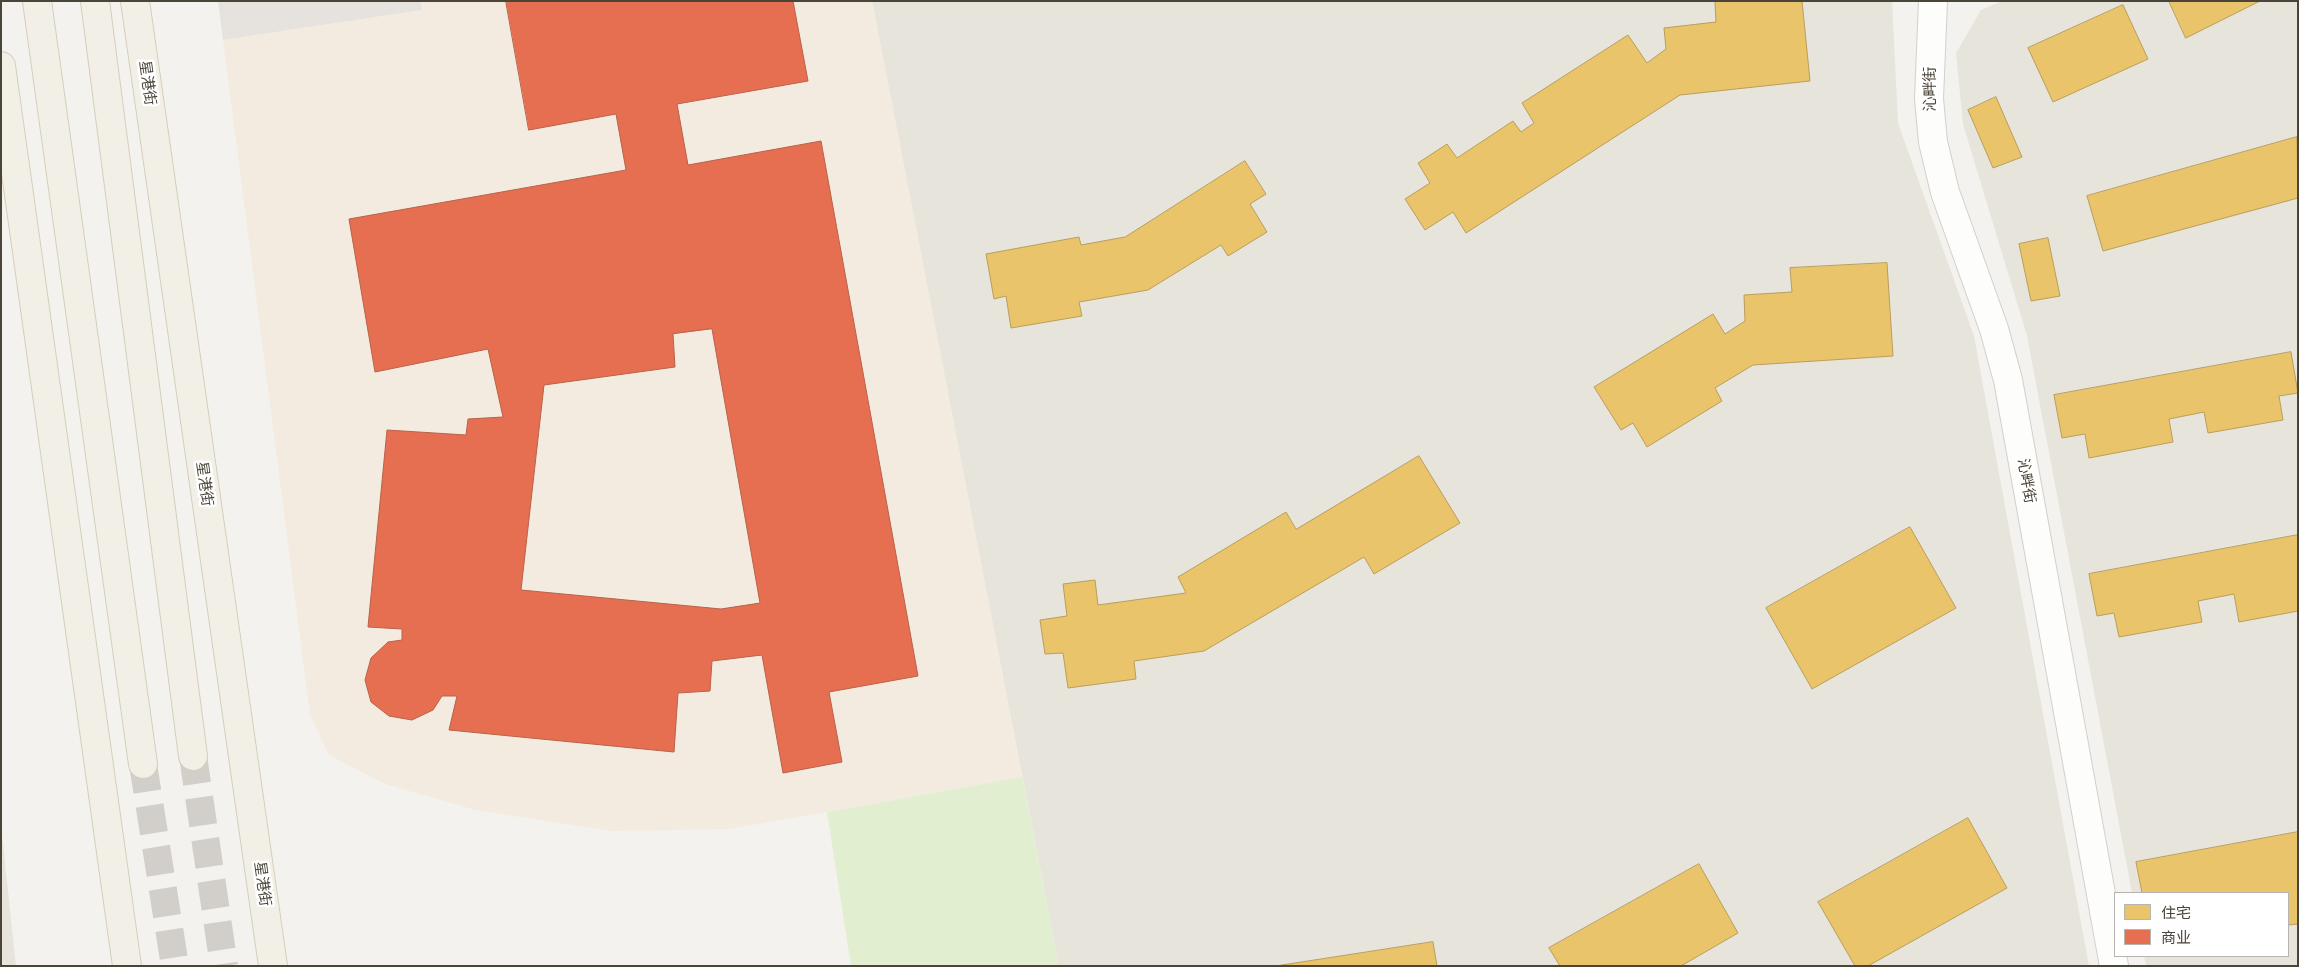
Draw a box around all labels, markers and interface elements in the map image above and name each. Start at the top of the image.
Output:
street label: 星港街 [135,59,159,107]
street label: 沁畔街 [1922,67,1940,111]
street label: 沁畔街 [2013,457,2039,505]
street label: 星港街 [192,460,216,508]
street label: 星港街 [250,860,274,908]
legend [2114,892,2289,957]
text: 住宅 [2161,902,2191,922]
text: 商业 [2161,927,2191,947]

